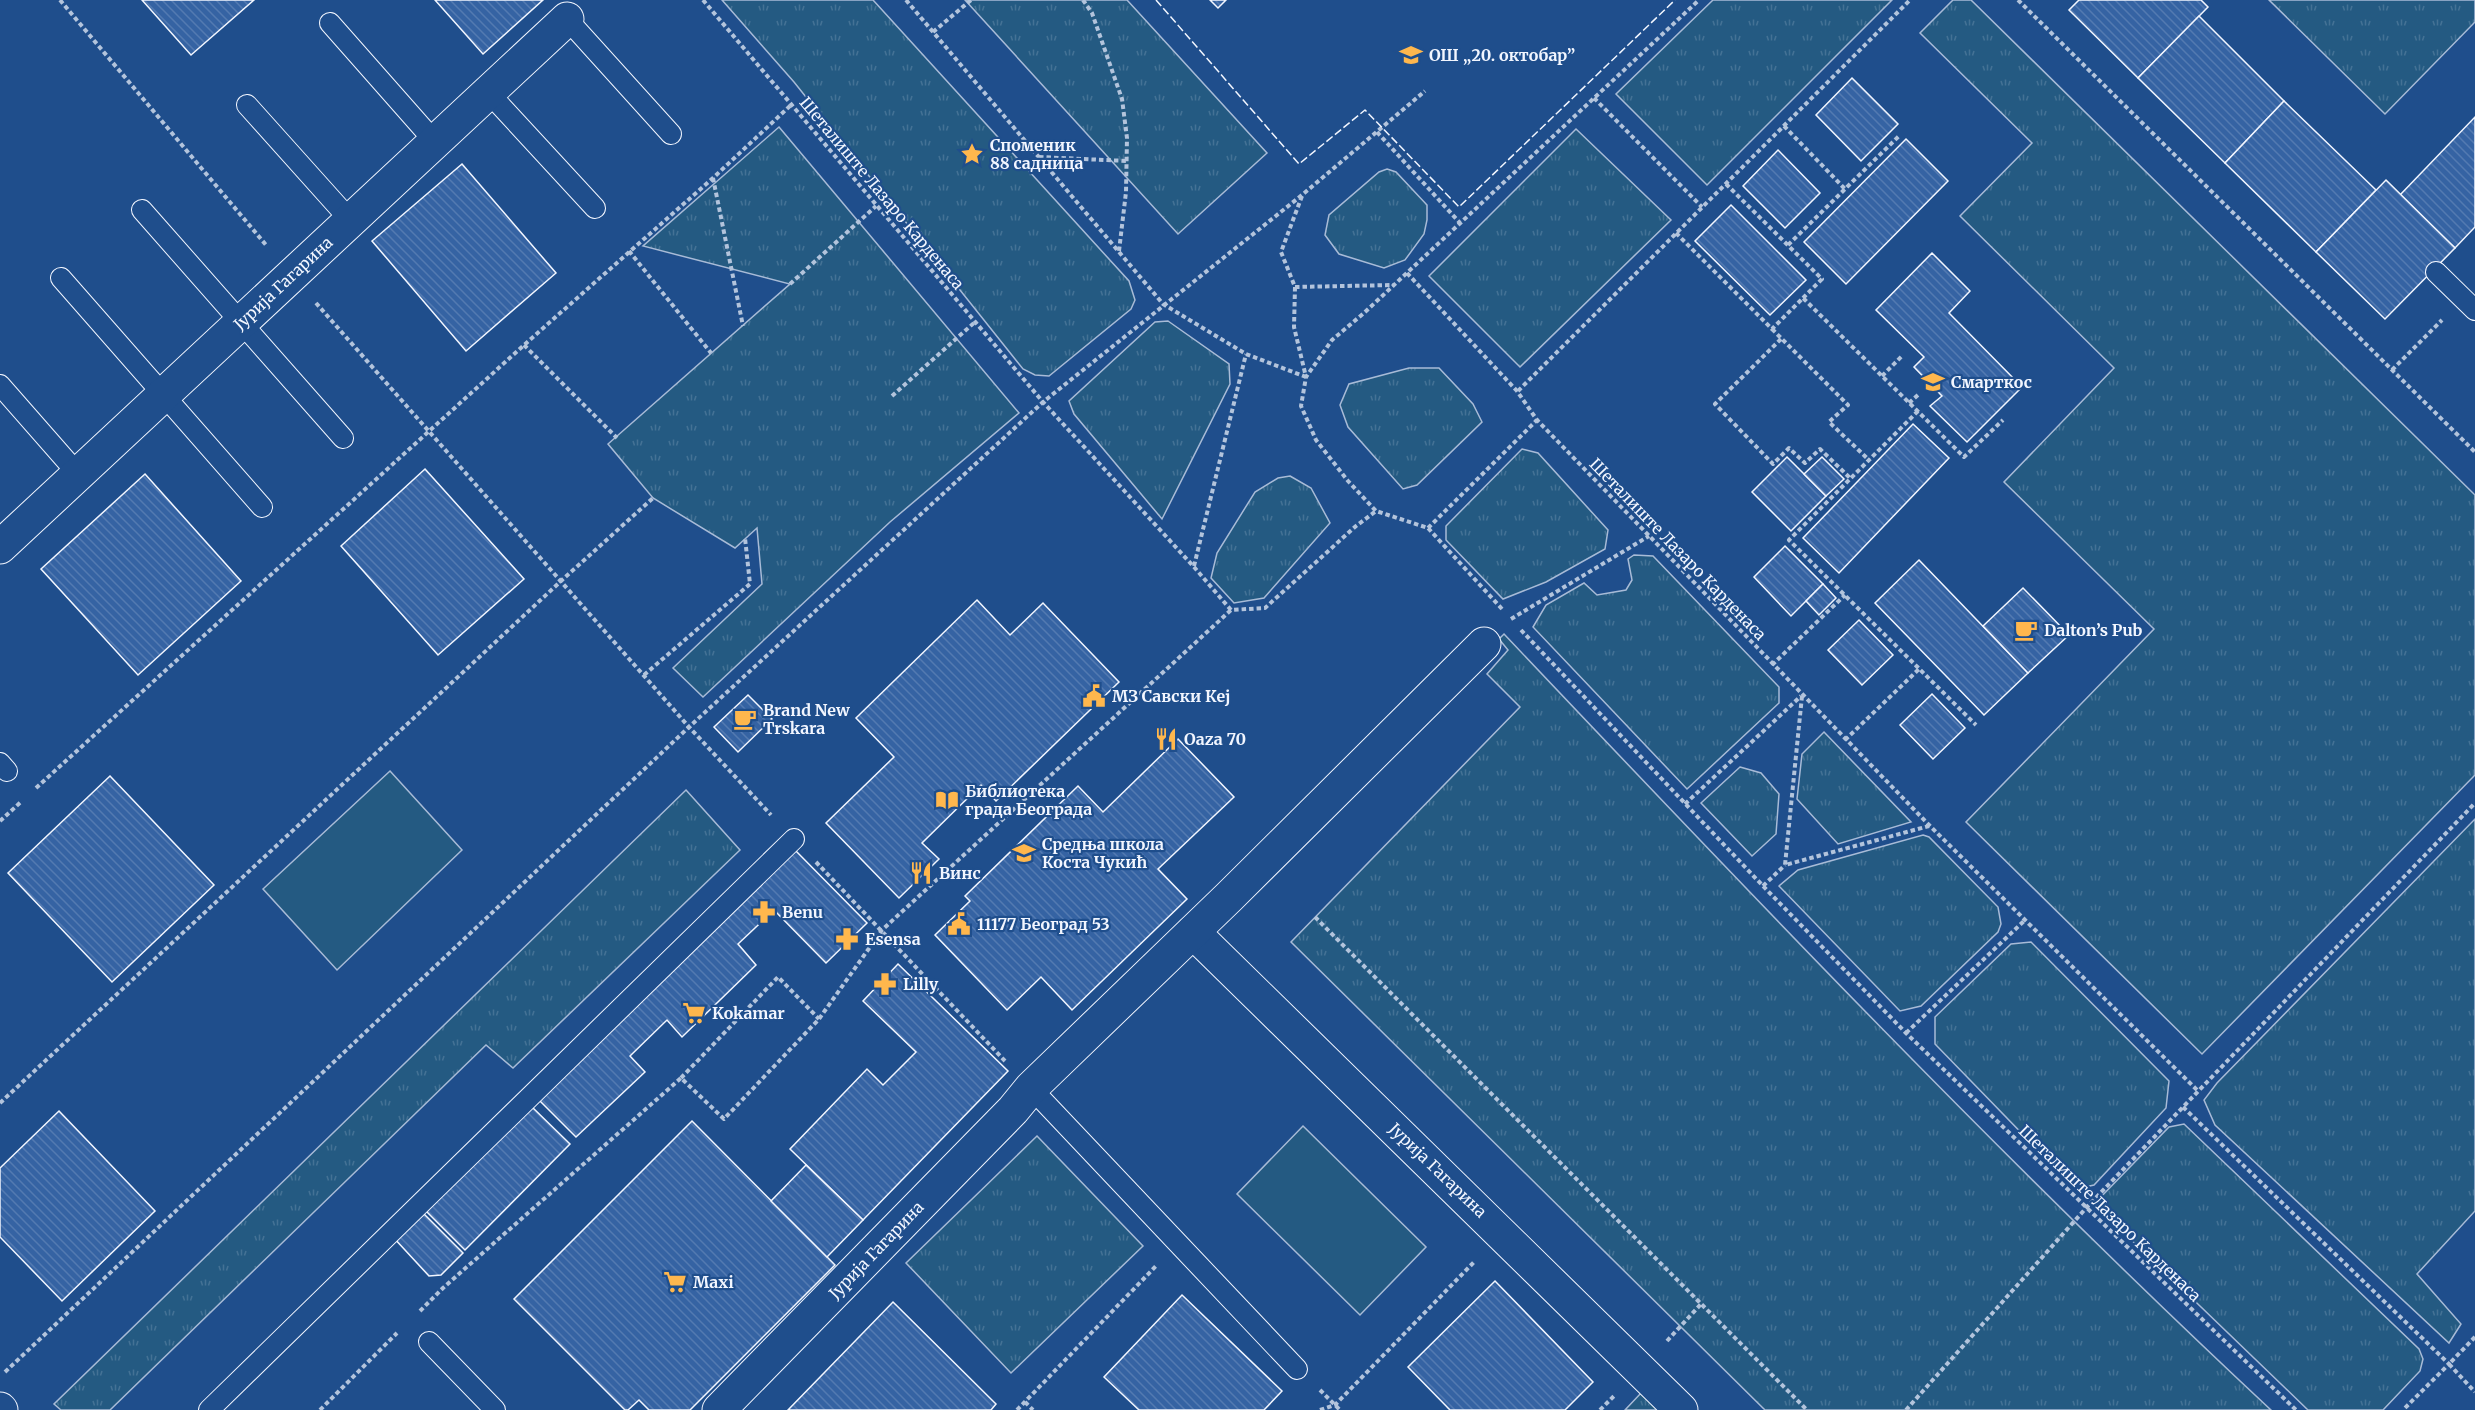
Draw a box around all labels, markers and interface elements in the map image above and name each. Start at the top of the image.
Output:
school or university icon: ОШ „20. октобар” [1398,42,1424,68]
place label: ОШ „20. октобар” [1429,45,1575,65]
street label: Шеталиште Лазаро Карденаса [795,92,969,294]
place label: Споменик 88 садница [990,135,1084,173]
place icon: Споменик 88 садница [959,141,985,167]
street label: Јурија Гагарина [229,232,337,335]
school or university icon: Смарткос [1920,369,1946,395]
place label: Смарткос [1951,372,2032,392]
street label: Шеталиште Лазаро Карденаса [1585,454,1771,645]
cafe icon: Dalton’s Pub [2013,617,2039,643]
place label: Dalton’s Pub [2044,620,2142,640]
public building icon: МЗ Савски Кеј [1081,683,1107,709]
place label: МЗ Савски Кеј [1112,686,1230,706]
place label: Brand New Trskara [763,700,850,738]
cafe icon: Brand New Trskara [732,706,758,732]
restaurant icon: Oaza 70 [1153,726,1179,752]
place label: Oaza 70 [1184,729,1246,749]
place label: Библиотека града Београда [965,781,1092,819]
library icon: Библиотека града Београда [934,787,960,813]
place label: Средња школа Коста Чукић [1042,834,1164,872]
school or university icon: Средња школа Коста Чукић [1011,840,1037,866]
restaurant icon: Винс [908,860,934,886]
place label: Винс [939,863,981,883]
pharmacy icon: Benu [751,899,777,925]
place label: Benu [782,902,823,922]
public building icon: 11177 Београд 53 [946,911,972,937]
place label: 11177 Београд 53 [977,914,1110,934]
pharmacy icon: Esensa [834,926,860,952]
place label: Esensa [865,929,921,949]
pharmacy icon: Lilly [872,971,898,997]
place label: Lilly [903,974,939,994]
supermarket icon: Kokamar [681,1000,707,1026]
place label: Kokamar [712,1003,785,1023]
street label: Јурија Гагарина [1384,1118,1491,1222]
street label: Шеталиште Лазаро Карденаса [2015,1120,2206,1306]
street label: Јурија Гагарина [824,1197,928,1304]
supermarket icon: Maxi [662,1269,688,1295]
place label: Maxi [693,1272,734,1292]

